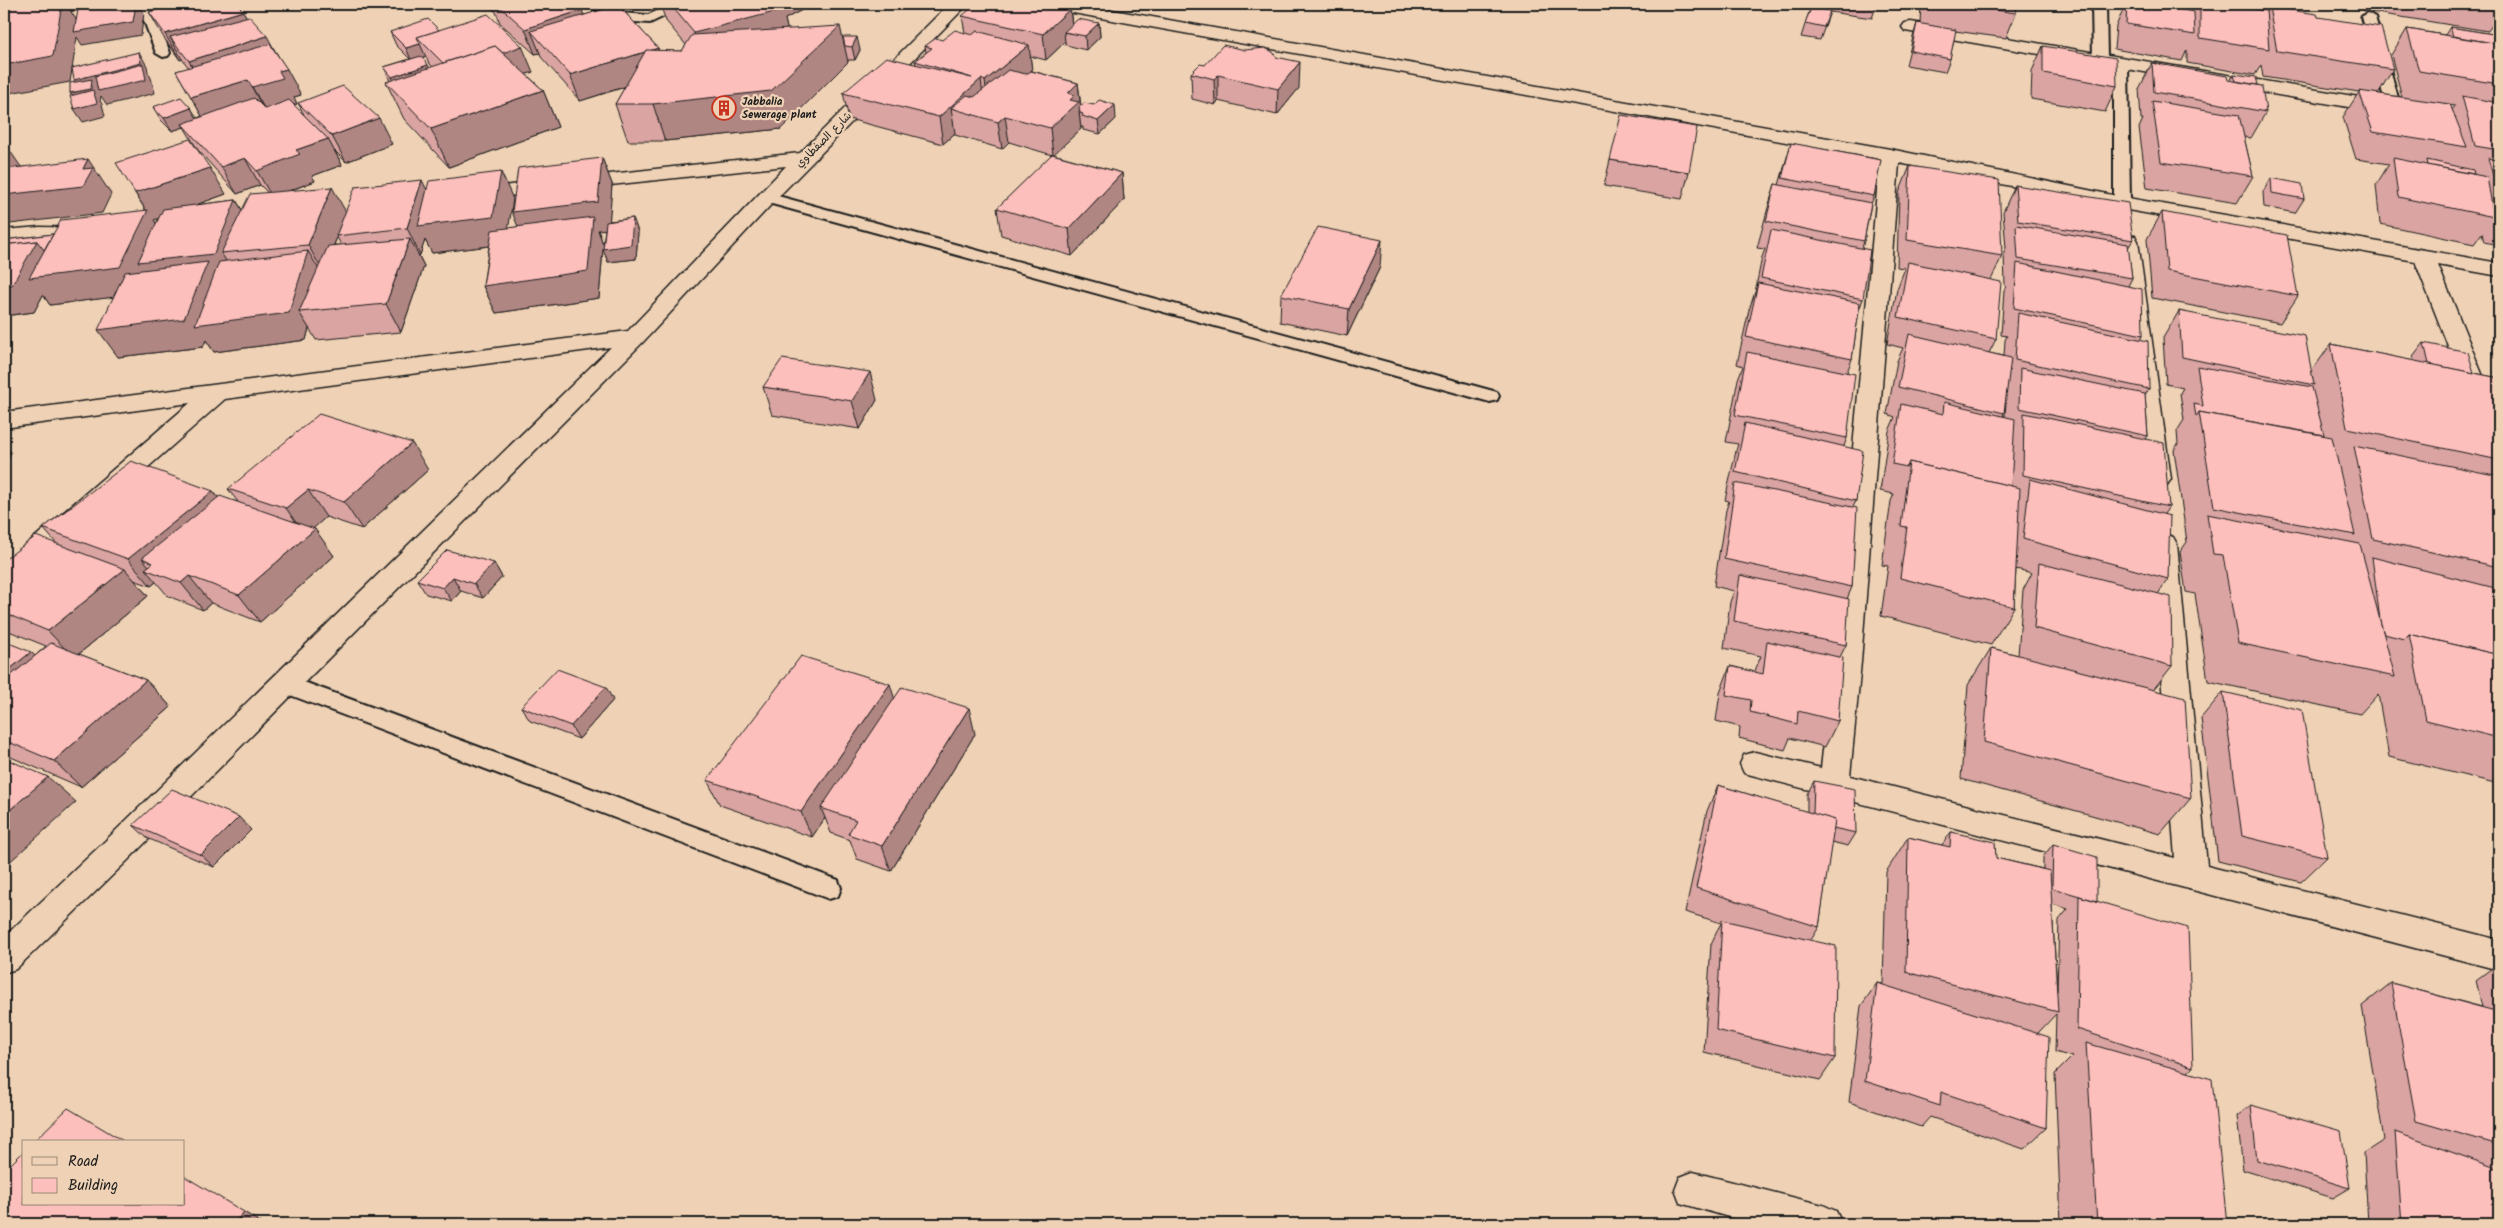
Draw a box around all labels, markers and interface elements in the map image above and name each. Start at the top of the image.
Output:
place label: Jabbalia Sewerage plant [742,93,818,124]
building icon: Jabbalia Sewerage plant [711,95,737,121]
street label: شارع الصفطاوي [792,108,856,172]
legend [22,1140,185,1206]
text: Road [68,1150,99,1174]
text: Building [68,1174,118,1198]

